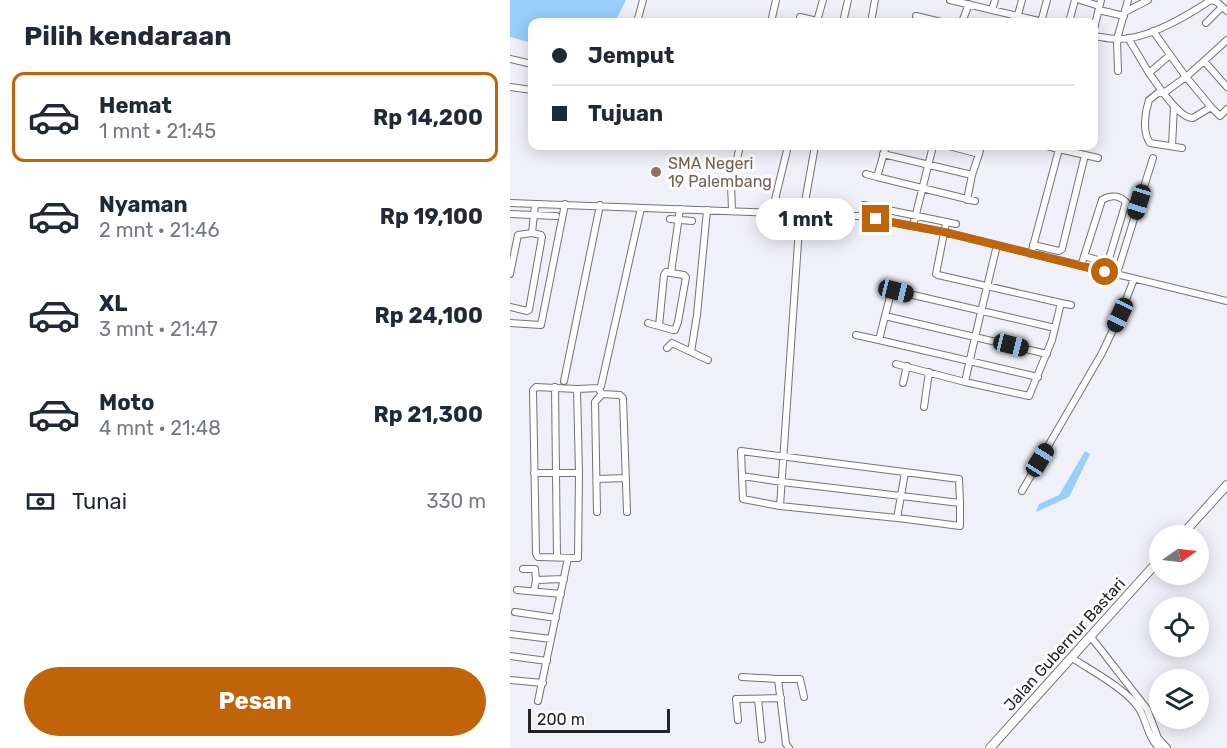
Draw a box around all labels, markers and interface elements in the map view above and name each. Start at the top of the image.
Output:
text: Pilih kendaraan [24,20,232,52]
text: Jemput [588,42,674,69]
icon: car [27,90,81,144]
text: Hemat [99,92,172,119]
text: Tujuan [588,100,663,127]
text: Rp 14,200 [373,104,483,131]
text: 1 mnt · 21:45 [99,119,216,143]
place label: SMA Negeri 19 Palembang [668,154,772,191]
marker: SMA Negeri 19 Palembang [649,165,663,179]
car [1125,182,1153,222]
icon: car [27,189,81,243]
text: Nyaman [99,191,188,218]
callout: 1 mnt [756,198,855,240]
text: Rp 19,100 [380,203,483,230]
route end [862,205,889,232]
text: 1 mnt [778,207,833,231]
text: 2 mnt · 21:46 [99,218,220,242]
route start [1091,258,1118,285]
car [876,278,916,304]
icon: car [27,288,81,342]
text: XL [99,290,127,317]
car [1104,295,1136,335]
text: Rp 24,100 [375,302,483,329]
text: 3 mnt · 21:47 [99,317,218,341]
car [991,332,1031,358]
icon: car [27,387,81,441]
text: Moto [99,389,154,416]
text: Rp 21,300 [373,401,483,428]
text: 4 mnt · 21:48 [99,416,221,440]
car [1023,440,1057,480]
icon: cash [24,485,57,518]
text: Tunai [72,488,127,515]
text: 330 m [427,489,486,513]
north arrow [1149,525,1209,585]
map controls [1149,525,1209,729]
street label: Jalan Gubernur Bastari [1000,574,1129,715]
button: locate [1149,597,1209,657]
button: Pesan [24,667,486,736]
button: layers [1149,669,1209,729]
scale bar [528,706,670,734]
text: 200 m [537,710,585,729]

